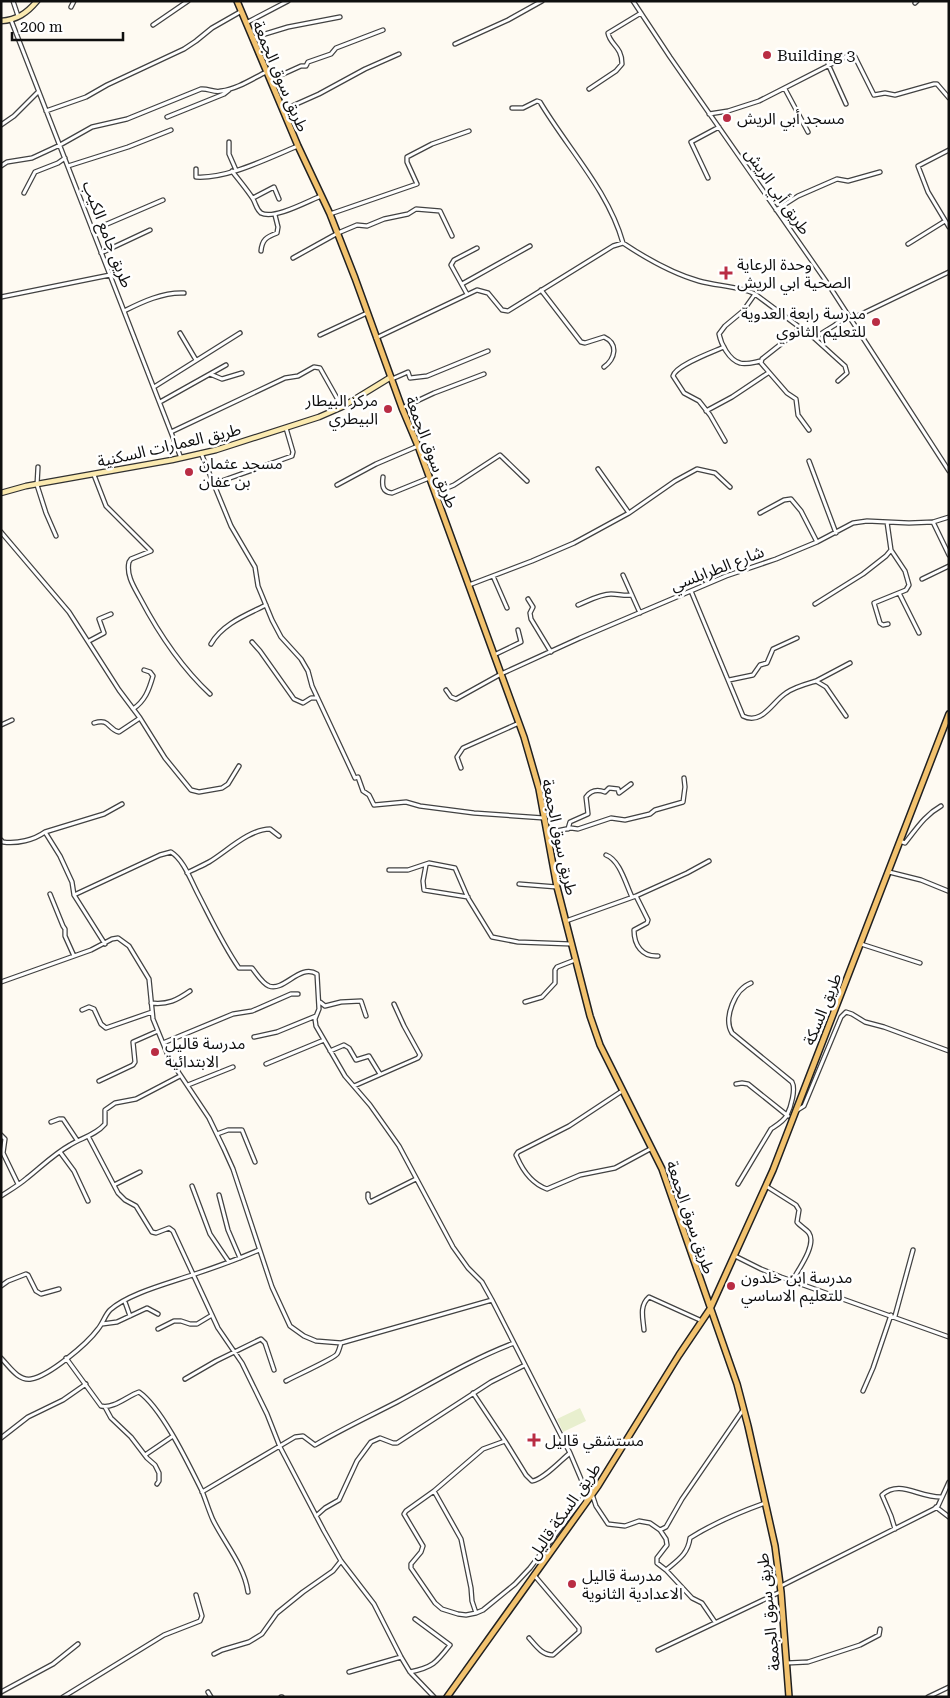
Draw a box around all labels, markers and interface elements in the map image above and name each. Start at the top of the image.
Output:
scale bar [12,10,124,42]
text: 200 m [20,18,63,36]
street label: طريق سوق الجمعة [248,18,312,135]
place label: Building 3 [777,46,855,65]
marker: Building 3 [761,49,773,61]
place label: مسجد أبي الريش [737,109,845,131]
marker: مسجد أبي الريش [721,112,733,124]
street label: طريق أبي الريش [739,144,815,240]
street label: طريق جامع الكيب [76,178,137,292]
place label: وحدة الرعاية الصحية ابي الريش [737,255,851,295]
marker: وحدة الرعاية الصحية ابي الريش [719,266,733,280]
place label: مدرسة رابعة العدوية للتعليم الثانوي [741,304,866,344]
marker: مدرسة رابعة العدوية للتعليم الثانوي [870,316,882,328]
place label: مركز البيطار البيطري [305,391,378,431]
street label: طريق سوق الجمعة [400,393,462,511]
marker: مركز البيطار البيطري [382,403,394,415]
street label: طريق العمارات السكنية [95,420,243,472]
place label: مسجد عثمان بن عفان [199,454,283,491]
marker: مسجد عثمان بن عفان [183,466,195,478]
street label: شارع الطرابلسي [668,542,768,598]
street label: طريق سوق الجمعة [537,777,581,897]
street label: طريق السكة [799,970,846,1048]
place label: مدرسة قاليل الابتدائية [165,1034,245,1071]
marker: مدرسة قاليل الابتدائية [149,1046,161,1058]
street label: طريق سوق الجمعة [661,1158,719,1277]
place label: مدرسة ابن خلدون للتعليم الاساسي [741,1268,852,1308]
marker: مدرسة ابن خلدون للتعليم الاساسي [725,1280,737,1292]
place label: مستشقي قاليل [545,1431,644,1453]
marker: مستشقي قاليل [527,1433,541,1447]
street label: طريق السكة قاليل [524,1459,606,1564]
street label: طريق سوق الجمعة [753,1552,785,1672]
place label: مدرسة قاليل الاعدادية الثانوية [582,1566,683,1603]
marker: مدرسة قاليل الاعدادية الثانوية [566,1578,578,1590]

